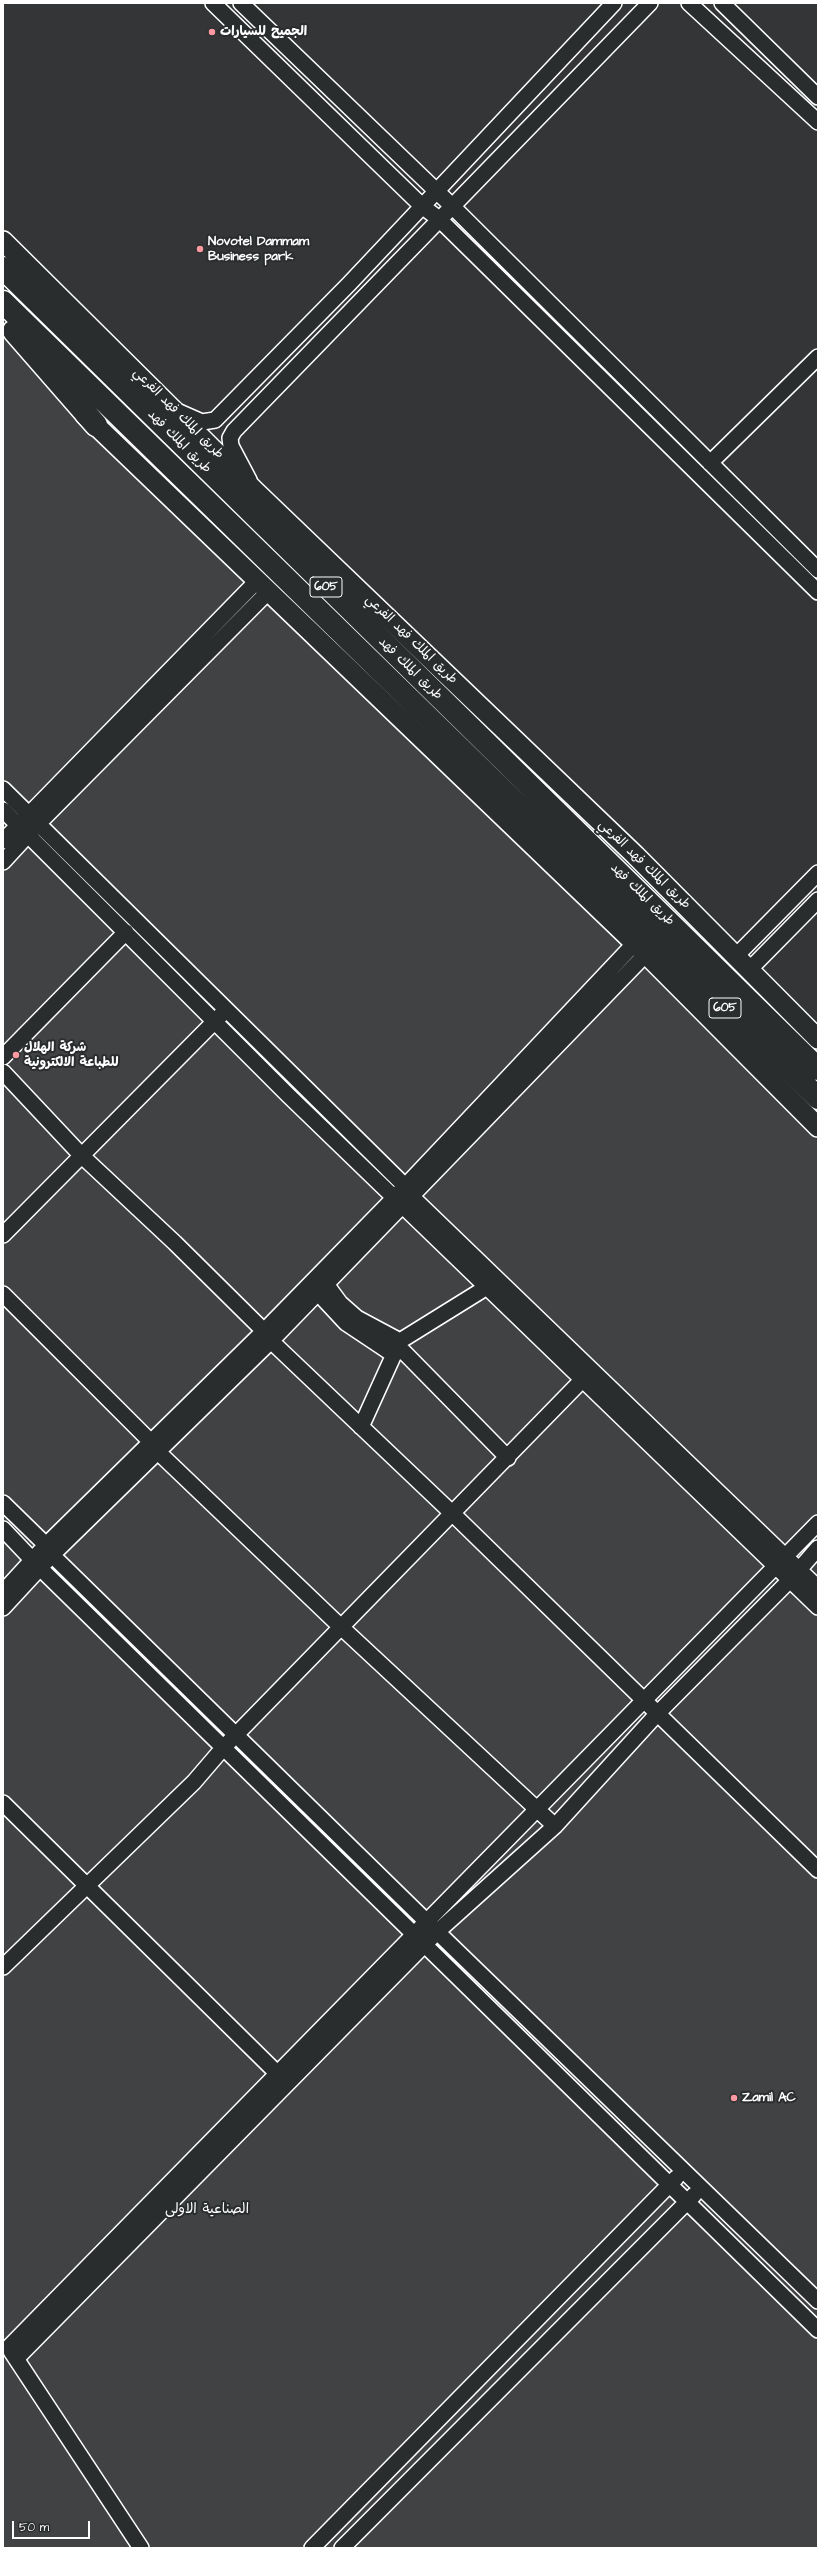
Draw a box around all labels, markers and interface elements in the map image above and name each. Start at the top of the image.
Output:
place label: الجميح للسيارات [220,24,307,40]
marker: الجميح للسيارات [207,27,217,37]
place label: Novotel Dammam Business park [208,234,309,265]
marker: Novotel Dammam Business park [195,244,205,254]
street label: طريق الملك فهد الفرعي [129,365,227,463]
street label: طريق الملك فهد [144,407,214,477]
road number: 605 [310,577,342,597]
street label: طريق الملك فهد الفرعي [362,592,460,688]
street label: طريق الملك فهد [375,634,445,704]
street label: طريق الملك فهد الفرعي [595,817,693,913]
street label: طريق الملك فهد [607,860,677,930]
road number: 605 [709,998,741,1018]
place label: شركة الهلال للطباعة الالكترونية [24,1040,119,1071]
marker: شركة الهلال للطباعة الالكترونية [11,1050,21,1060]
place label: Zamil AC [742,2090,796,2106]
marker: Zamil AC [729,2093,739,2103]
district label: الصناعية الاولى [165,2202,249,2218]
scale bar [14,2513,92,2539]
text: 50 m [19,2519,49,2536]

